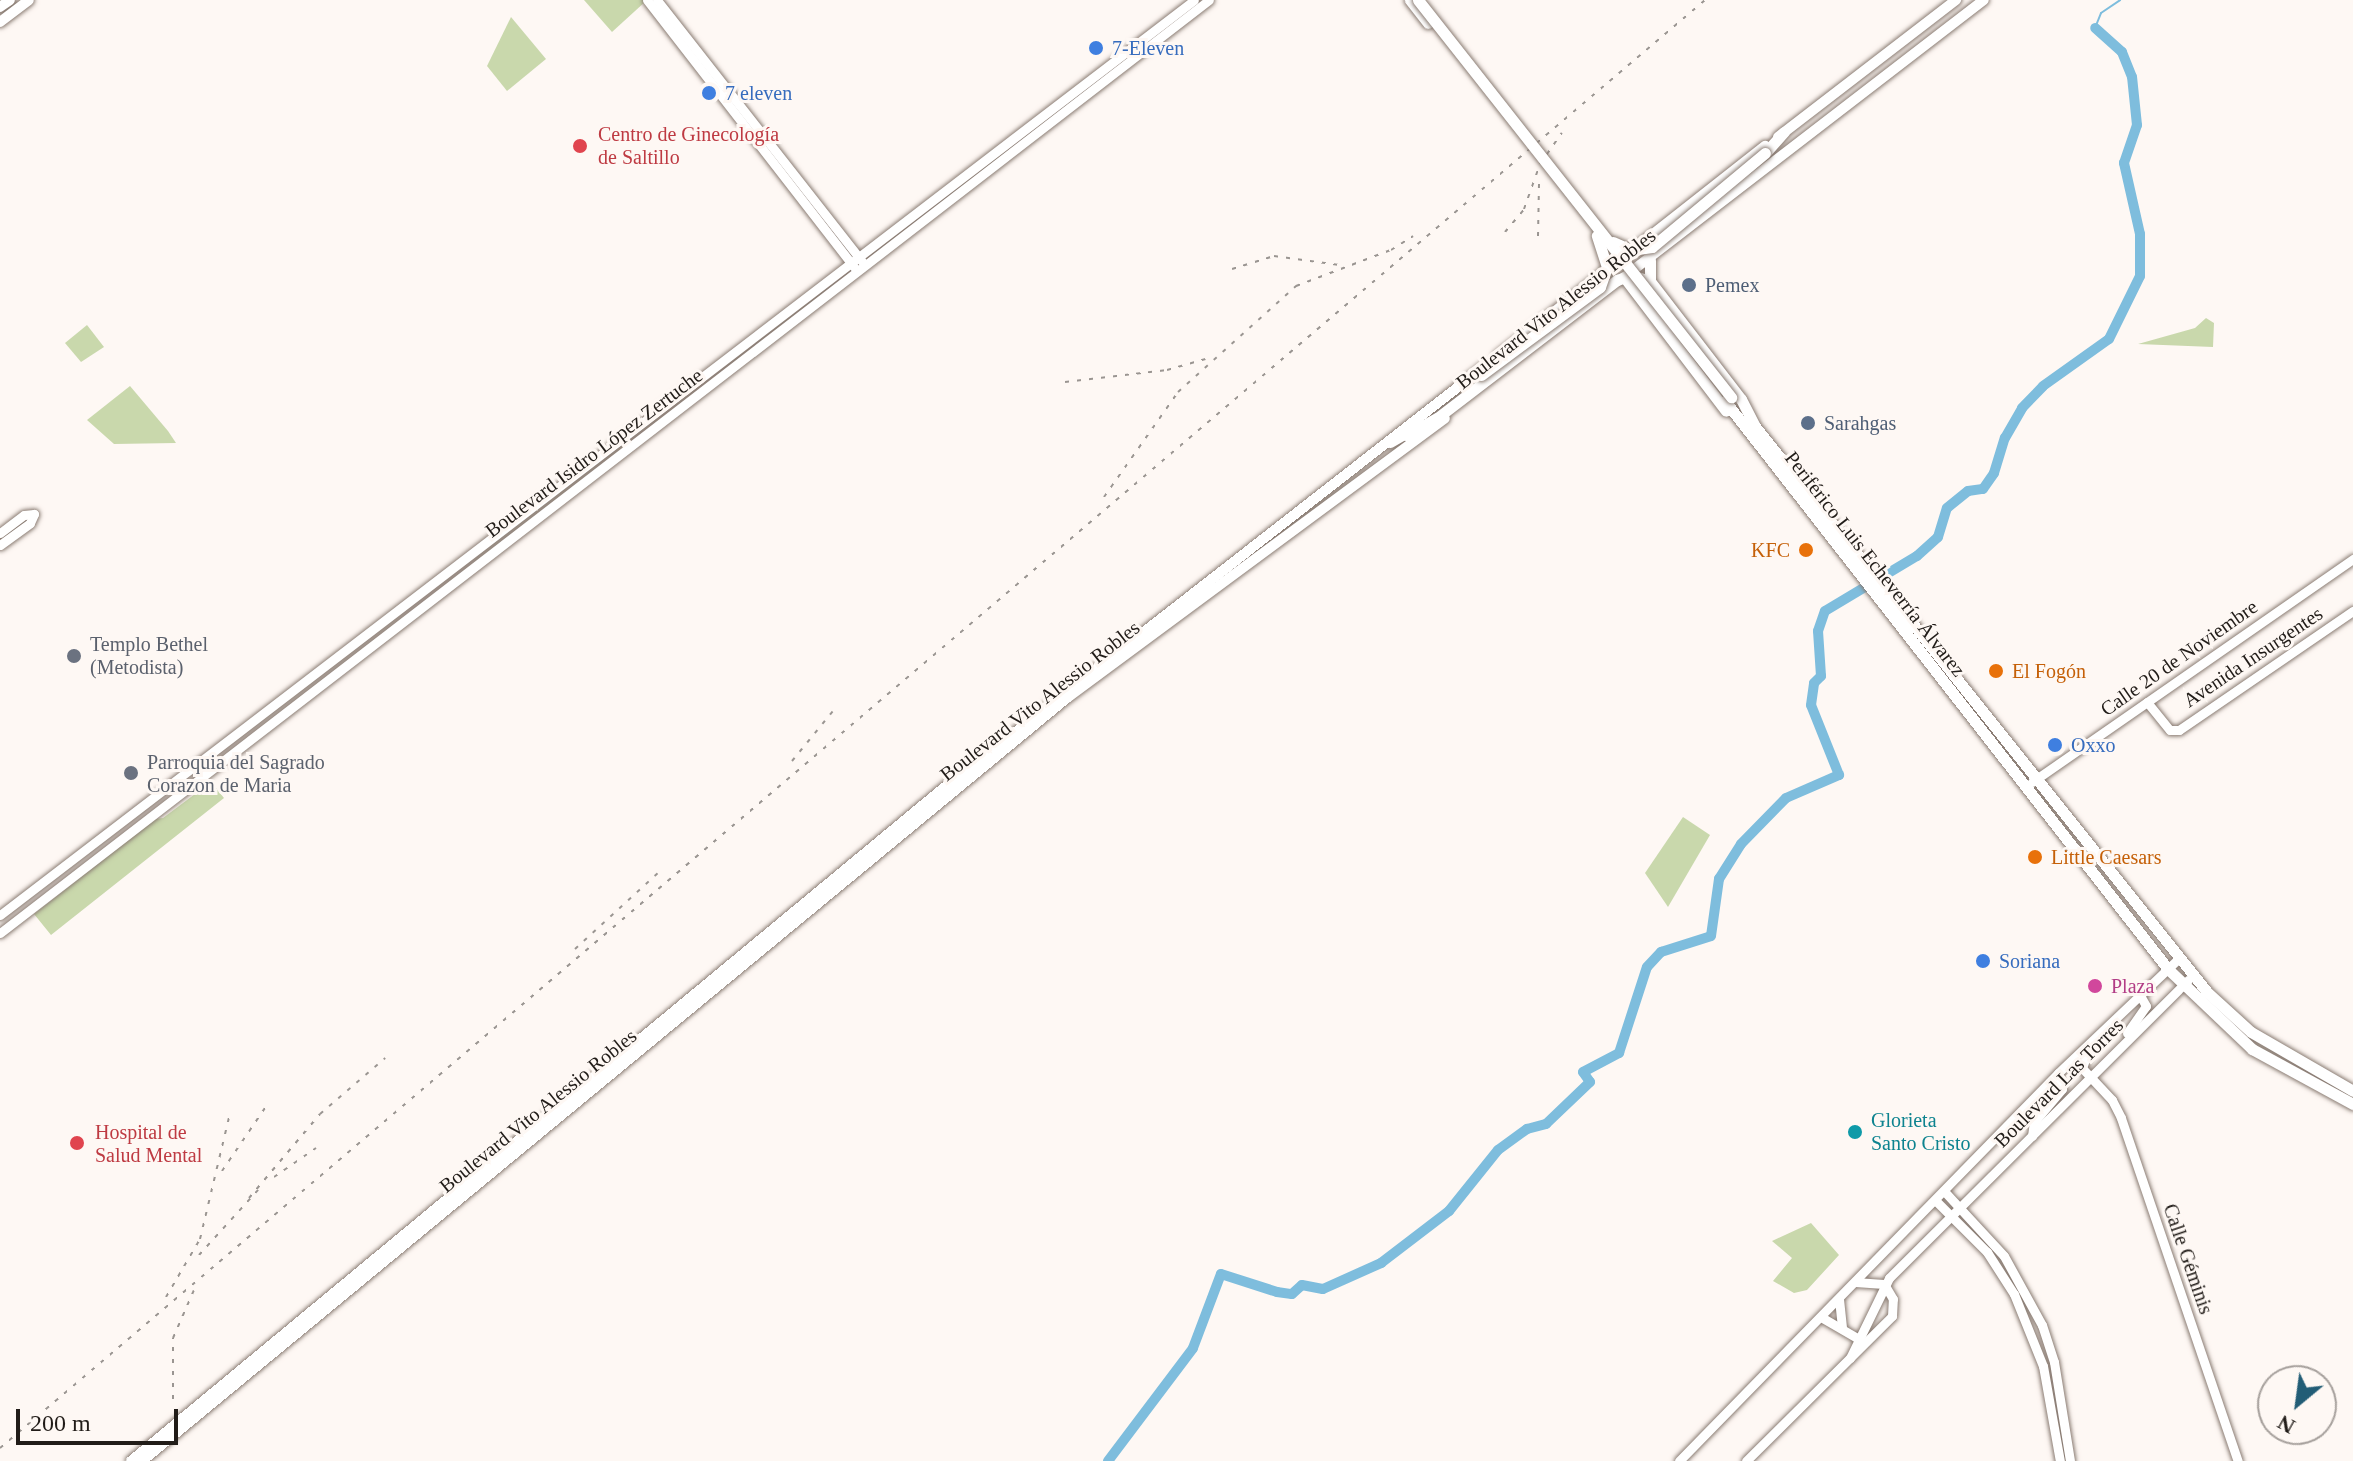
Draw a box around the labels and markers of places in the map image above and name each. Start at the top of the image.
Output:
place label: 7-Eleven [1112,36,1184,60]
marker: 7-Eleven [1087,39,1105,57]
place label: 7 eleven [725,81,792,105]
marker: 7 eleven [700,84,718,102]
place label: Centro de Ginecología de Saltillo [598,122,779,169]
marker: Centro de Ginecología de Saltillo [569,135,591,157]
place label: Pemex [1705,273,1759,297]
marker: Pemex [1680,276,1698,294]
place label: Sarahgas [1824,411,1896,435]
marker: Sarahgas [1799,414,1817,432]
place label: KFC [1751,538,1790,562]
marker: KFC [1797,541,1815,559]
place label: Templo Bethel (Metodista) [90,632,208,679]
marker: Templo Bethel (Metodista) [65,647,83,665]
place label: El Fogón [2012,659,2086,683]
marker: El Fogón [1987,662,2005,680]
place label: Oxxo [2071,733,2115,757]
marker: Oxxo [2046,736,2064,754]
place label: Parroquia del Sagrado Corazon de Maria [147,750,325,797]
marker: Parroquia del Sagrado Corazon de Maria [122,764,140,782]
place label: Little Caesars [2051,845,2162,869]
marker: Little Caesars [2026,848,2044,866]
place label: Soriana [1999,949,2060,973]
marker: Soriana [1974,952,1992,970]
place label: Plaza [2111,974,2154,998]
marker: Plaza [2086,977,2104,995]
place label: Glorieta Santo Cristo [1871,1108,1970,1155]
place label: Hospital de Salud Mental [95,1120,202,1167]
marker: Glorieta Santo Cristo [1846,1123,1864,1141]
marker: Hospital de Salud Mental [66,1132,88,1154]

